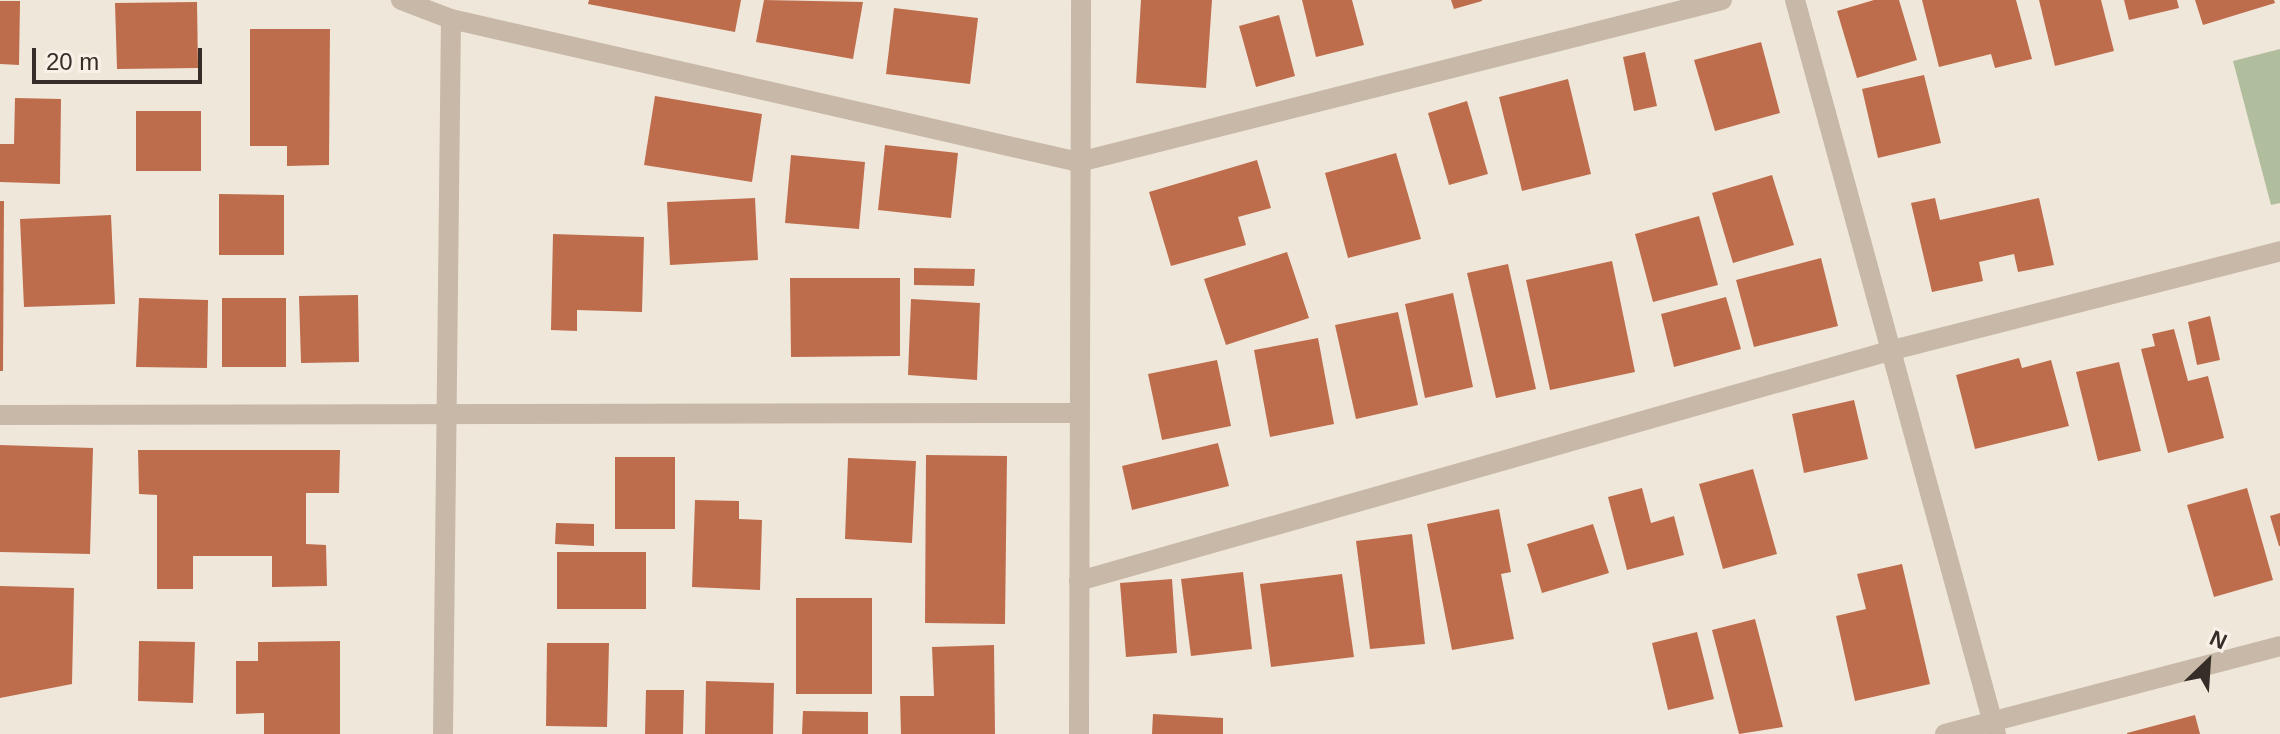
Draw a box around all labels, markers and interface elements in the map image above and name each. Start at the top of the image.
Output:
scale bar [36,32,206,82]
text: 20 m [46,48,99,75]
north arrow [2168,622,2248,702]
text: N [2206,625,2231,654]

